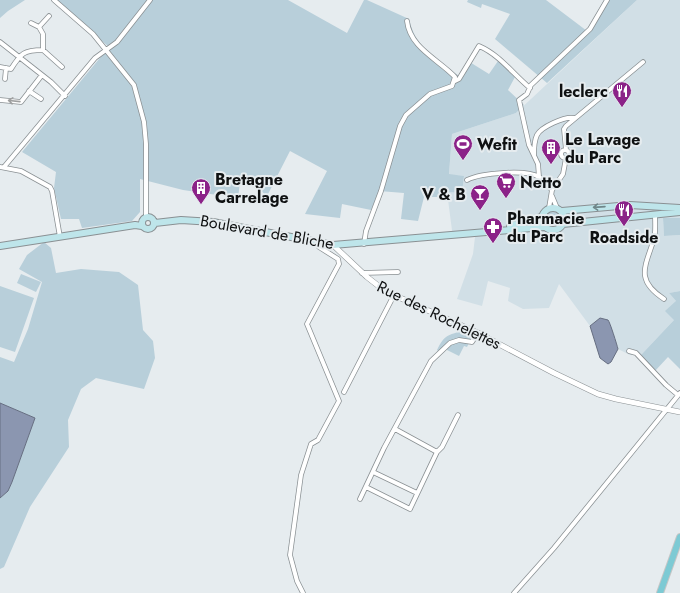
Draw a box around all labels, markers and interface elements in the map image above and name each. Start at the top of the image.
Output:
place label: leclerc [559,80,608,103]
restaurant icon: leclerc [611,80,633,108]
one-way arrow [8,98,21,105]
place label: Le Lavage du Parc [565,128,640,169]
sports icon: Wefit [452,133,474,161]
place label: Wefit [477,133,518,156]
building icon: Le Lavage du Parc [540,137,562,165]
place label: Bretagne Carrelage [215,168,289,209]
supermarket icon: Netto [495,171,517,199]
place label: Netto [520,171,562,194]
building icon: Bretagne Carrelage [190,177,212,205]
place label: V & B [421,183,466,206]
bar icon: V & B [469,183,491,211]
restaurant icon: Roadside [613,199,635,227]
one-way arrow [593,204,606,211]
place label: Pharmacie du Parc [507,207,585,248]
street label: Boulevard de Bliche [198,209,336,255]
pharmacy icon: Pharmacie du Parc [482,216,504,244]
place label: Roadside [589,226,659,249]
street label: Rue des Rochelettes [373,275,505,355]

